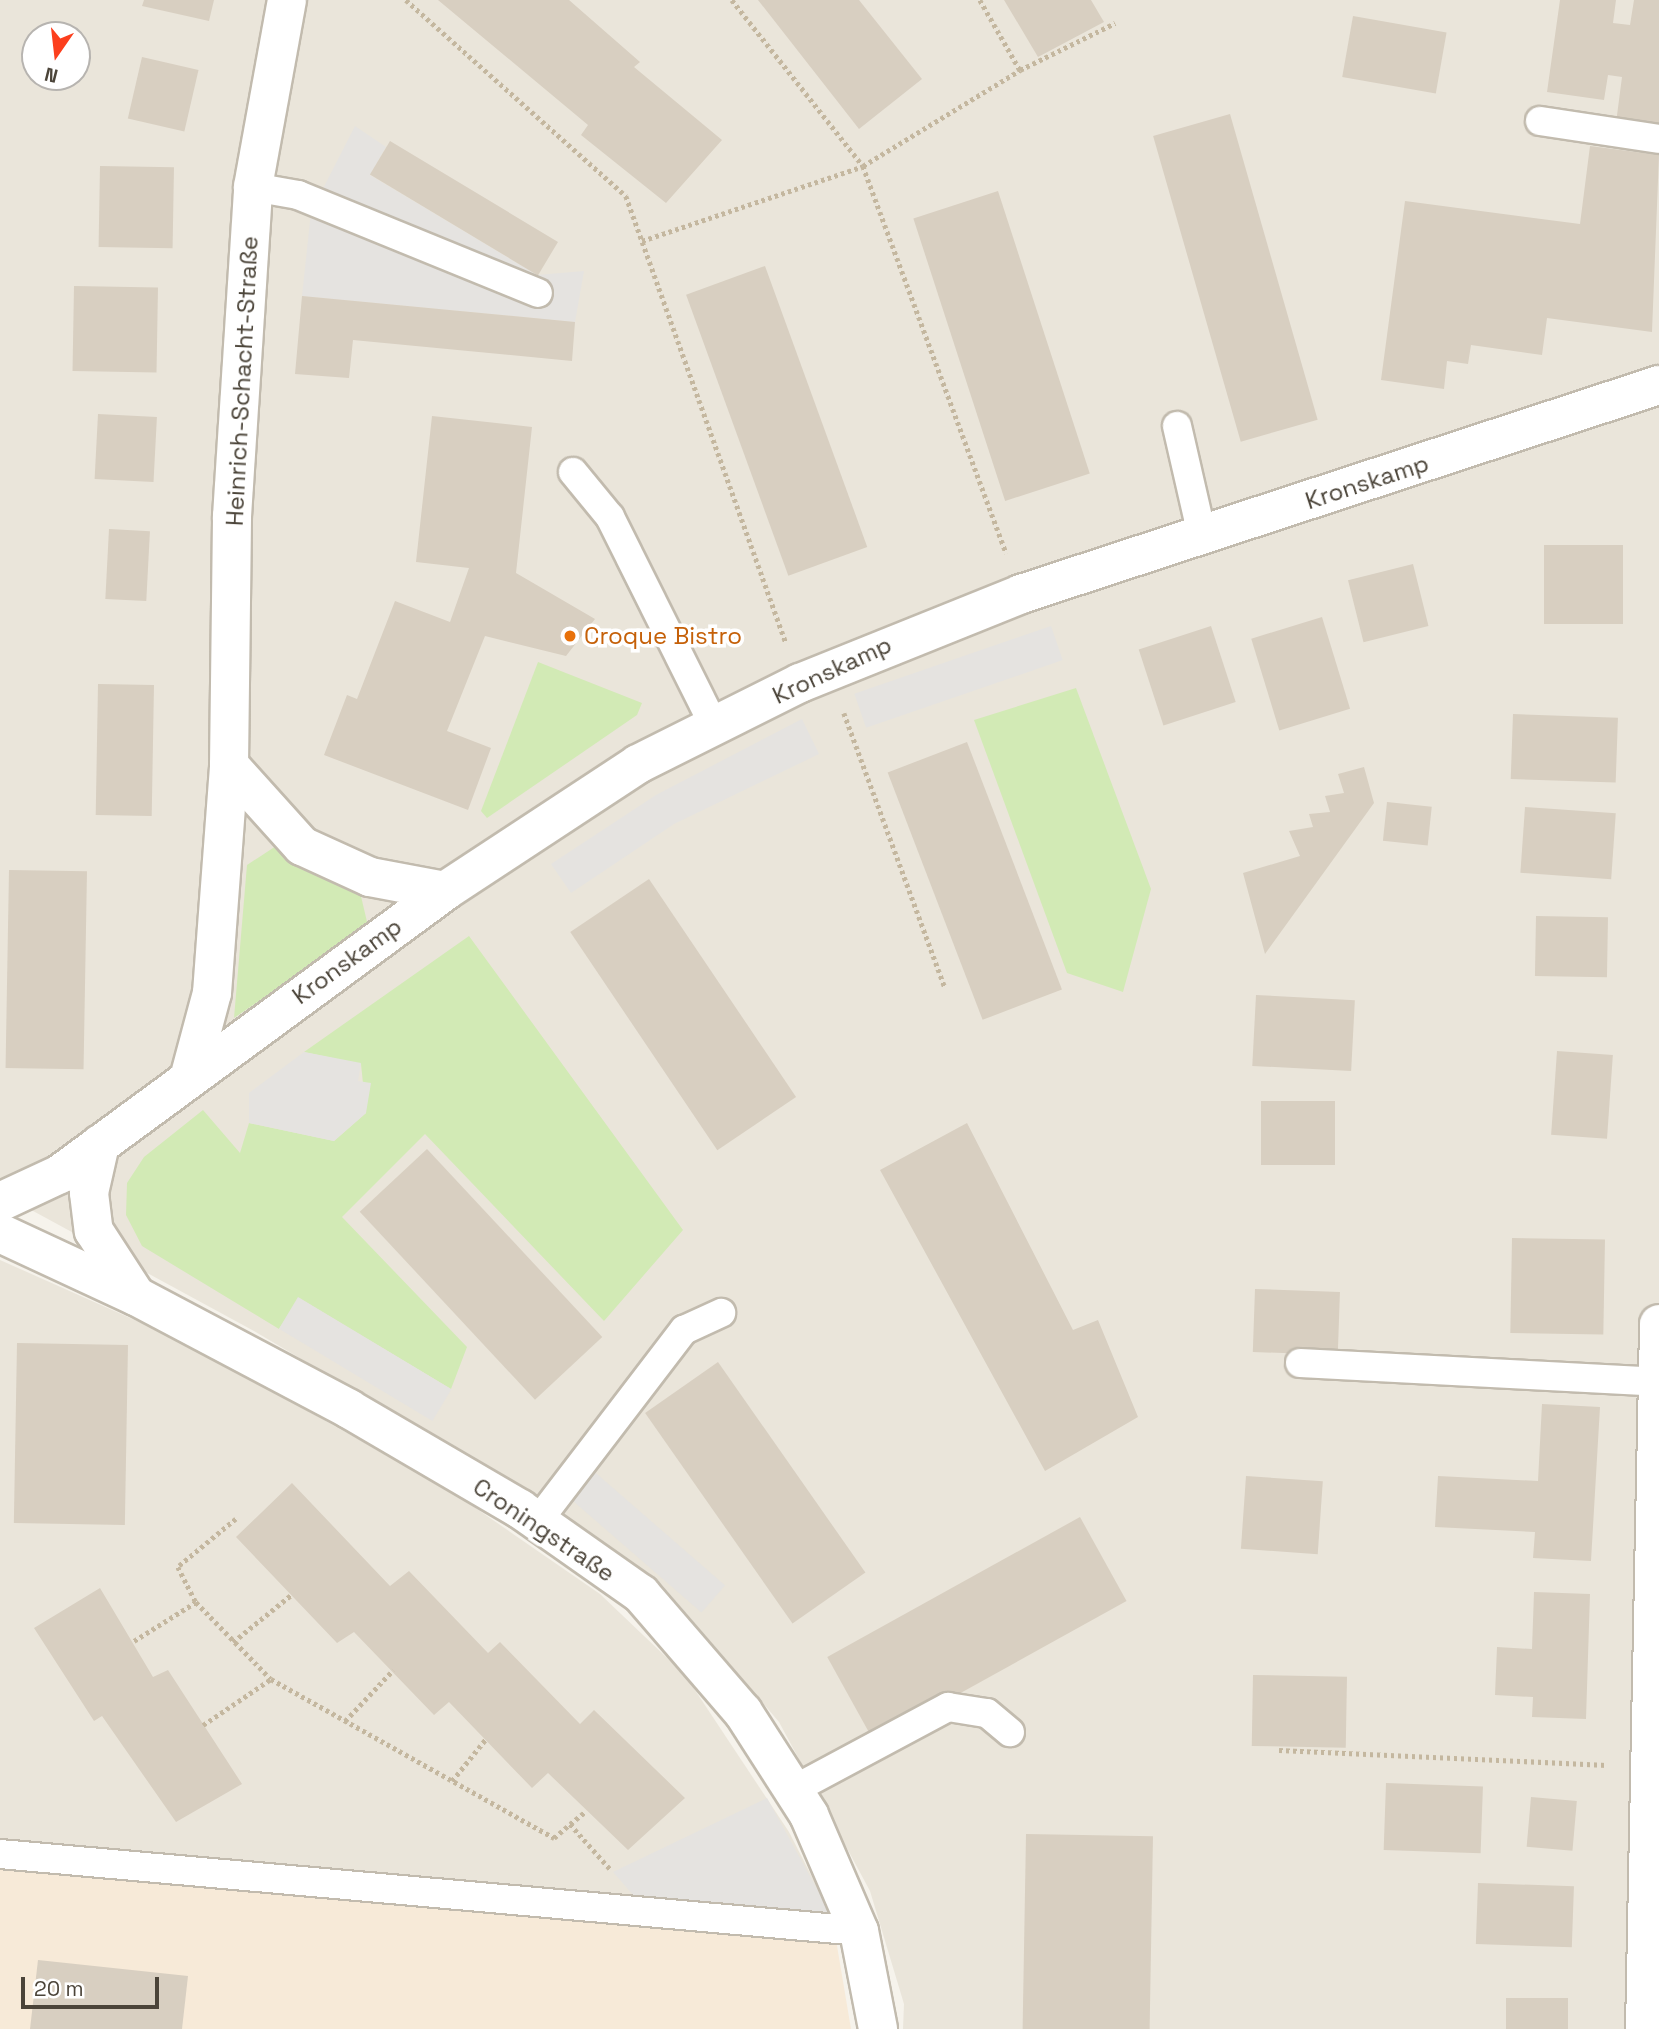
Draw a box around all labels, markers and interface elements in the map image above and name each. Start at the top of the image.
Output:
north arrow [21,21,91,91]
text: N [42,61,60,89]
street label: Heinrich-Schacht-Straße [220,235,264,527]
street label: Kronskamp [1302,449,1432,515]
place label: Croque Bistro [584,622,742,650]
marker: Croque Bistro [562,628,578,644]
street label: Kronskamp [768,630,896,710]
street label: Kronskamp [287,912,407,1010]
street label: Croningstraße [468,1472,620,1588]
scale bar [24,1962,163,2006]
text: 20 m [34,1975,84,2002]

